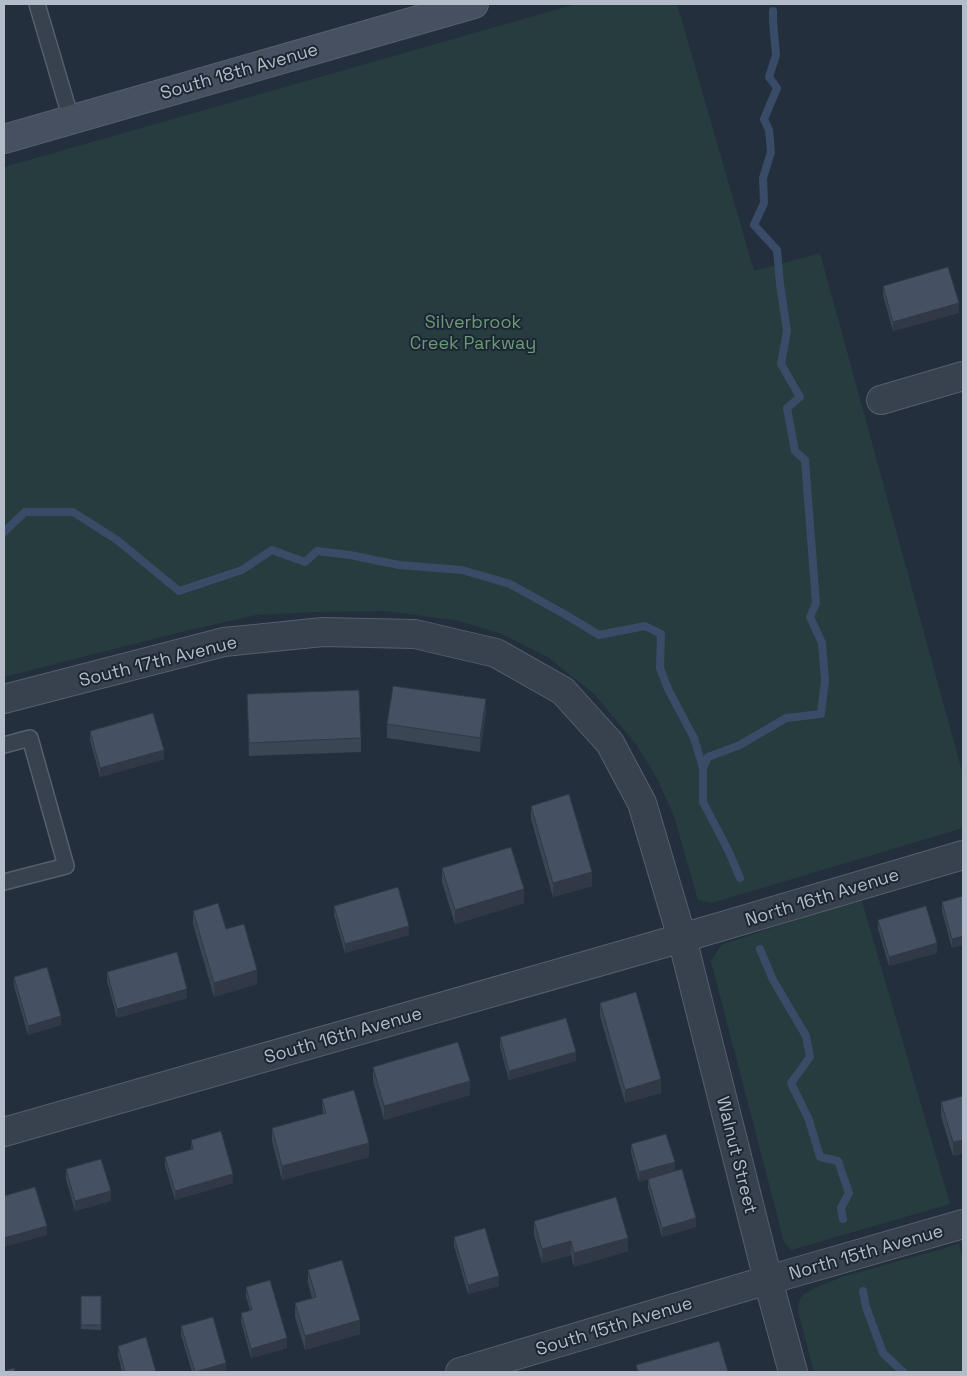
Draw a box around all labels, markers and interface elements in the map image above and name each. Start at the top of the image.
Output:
street label: South 18th Avenue [157,37,320,104]
park label: Silverbrook Creek Parkway [410,310,536,354]
street label: South 17th Avenue [76,630,239,691]
street label: North 16th Avenue [742,862,902,931]
street label: South 16th Avenue [261,1001,424,1068]
street label: Walnut Street [712,1094,763,1216]
street label: North 15th Avenue [786,1218,946,1285]
street label: South 15th Avenue [533,1291,695,1360]

